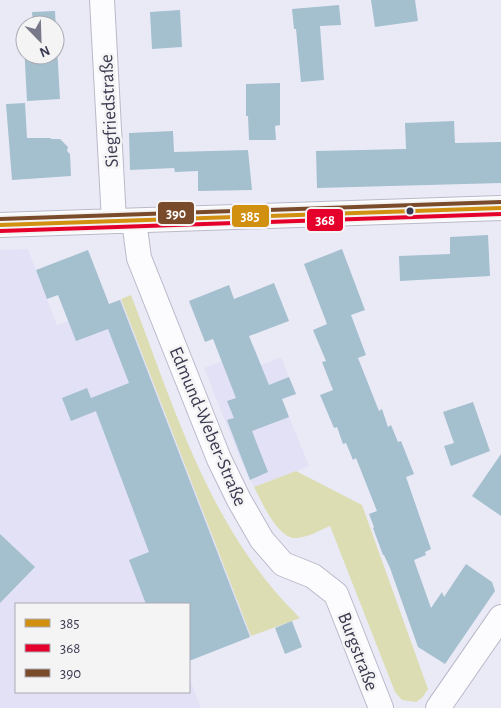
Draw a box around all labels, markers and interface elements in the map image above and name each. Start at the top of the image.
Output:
north arrow [15,15,65,65]
text: N [37,43,52,59]
street label: Siegfriedstraße [97,54,122,168]
line badge: 390 [157,201,195,225]
line badge: 385 [231,204,270,228]
unlabelled marker [405,206,415,216]
text: 390 [166,207,186,221]
line badge: 368 [306,208,344,232]
text: 385 [241,210,259,224]
text: 368 [315,214,335,228]
street label: Edmund-Weber-Straße [165,344,250,509]
legend [15,603,190,693]
street label: Burgstraße [334,610,381,693]
text: 385 [60,616,80,631]
text: 368 [60,641,80,656]
text: 390 [60,666,81,681]

